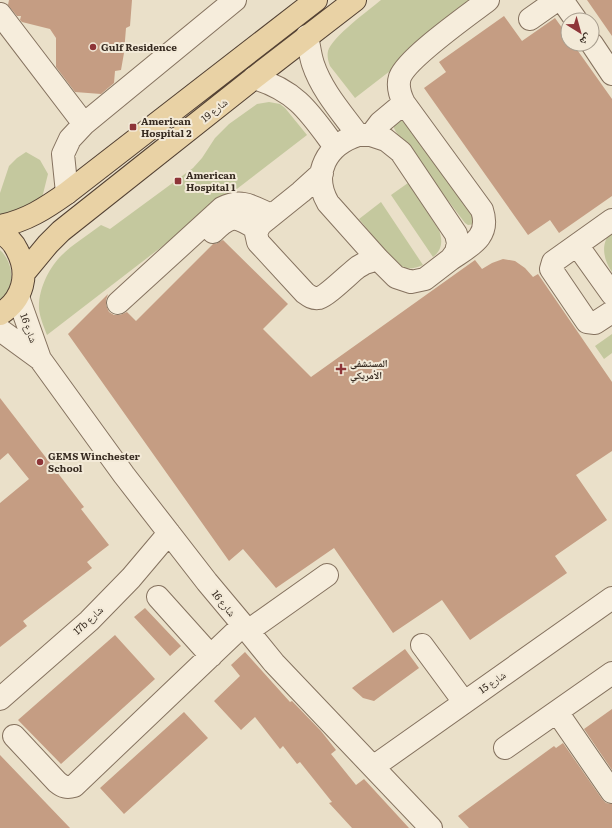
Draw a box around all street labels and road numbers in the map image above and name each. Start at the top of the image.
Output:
street label: شارع 19 [197,94,231,125]
street label: شارع 16 [17,311,42,345]
street label: شارع 16 [209,586,240,620]
street label: 17b شارع [69,602,106,637]
street label: شارع 15 [475,667,509,696]

